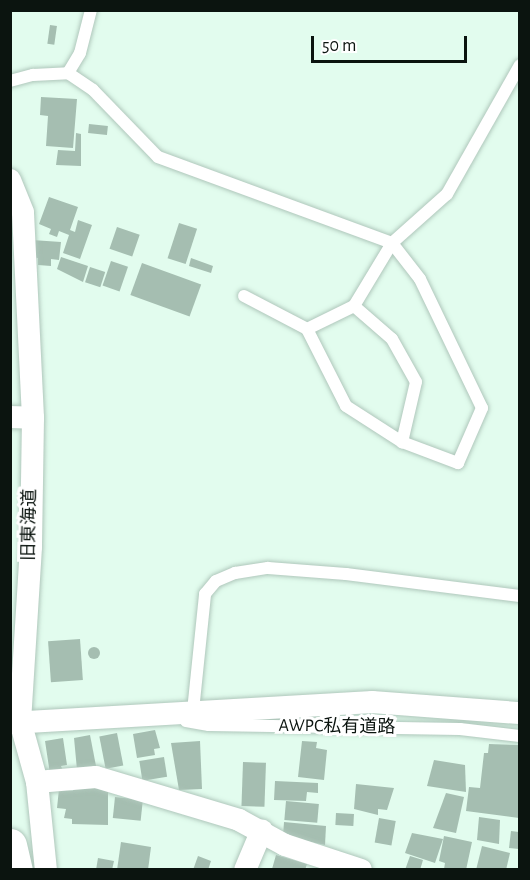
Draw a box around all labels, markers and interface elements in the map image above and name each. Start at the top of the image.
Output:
scale bar [314,24,470,62]
text: 50 m [322,37,356,55]
street label: 旧東海道 [19,489,41,561]
street label: AWPC私有道路 [278,715,396,739]

